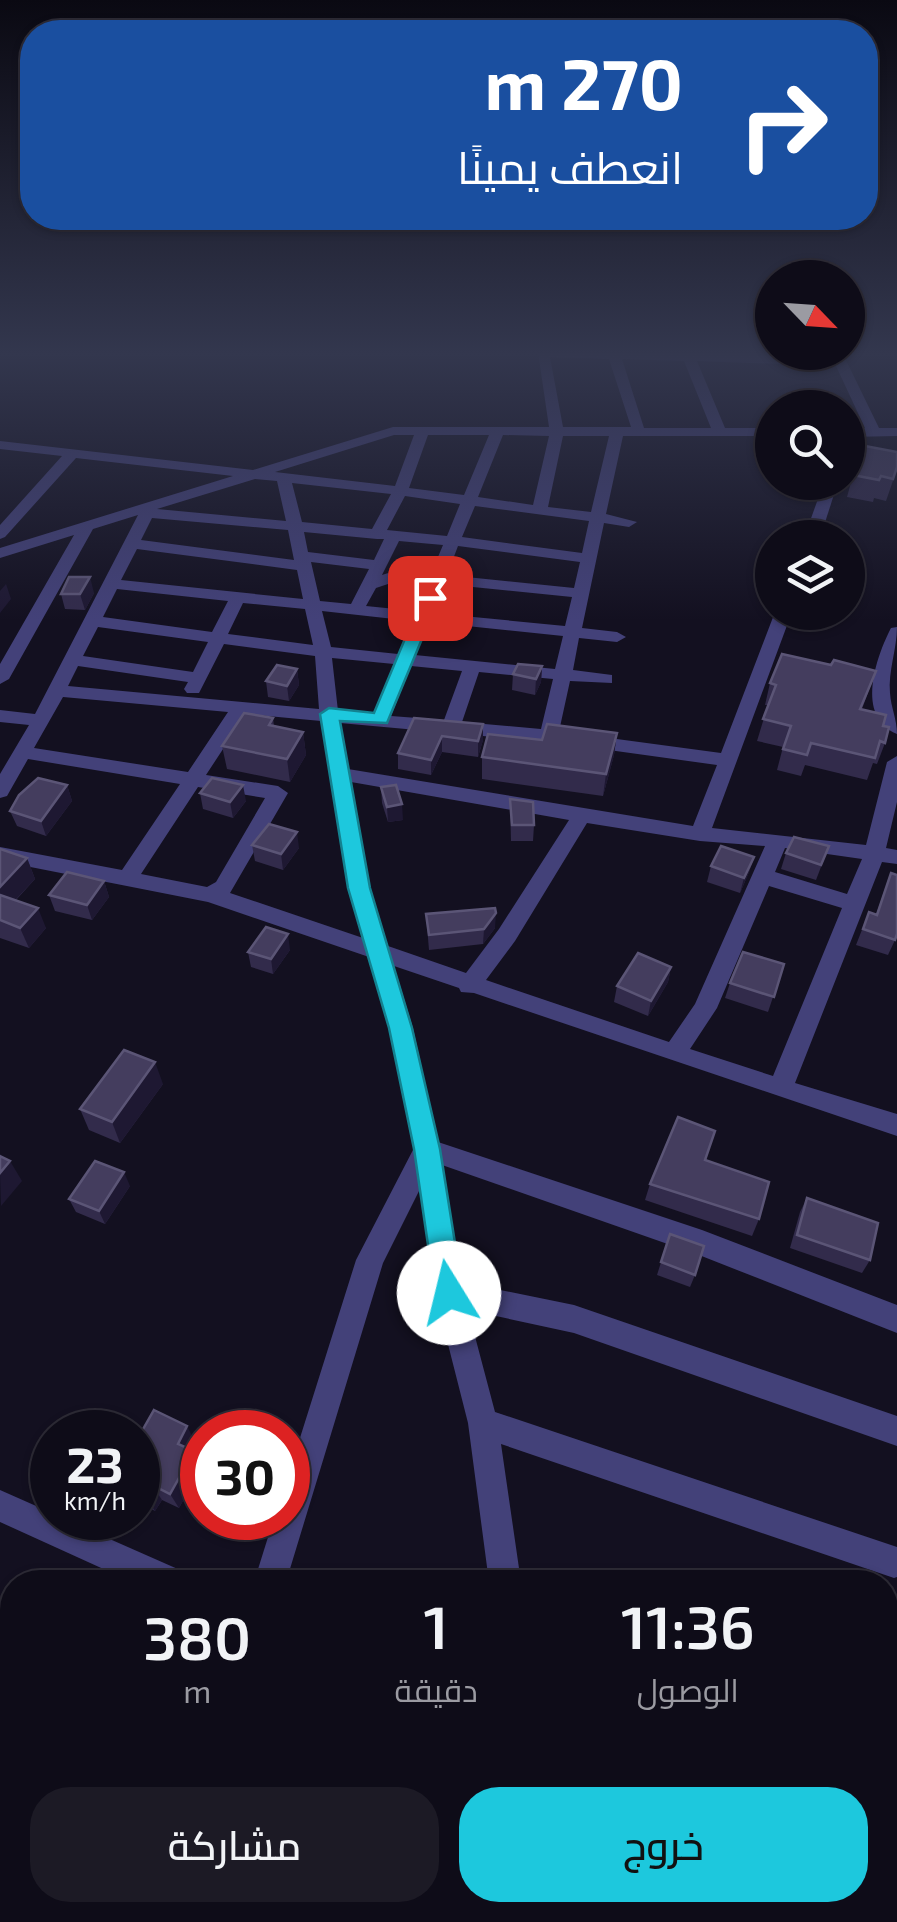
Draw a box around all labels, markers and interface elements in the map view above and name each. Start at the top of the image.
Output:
text: 270 m [484,40,683,124]
icon: right [718,60,848,190]
text: انعطف يمينًا [457,139,683,193]
north arrow [755,260,865,370]
map controls [755,260,865,630]
button: search [755,390,865,500]
button: layers [755,520,865,630]
pin [388,556,473,641]
icon: arrive [403,571,458,626]
position arrow [397,1241,501,1345]
speed limit sign: 30 [180,1410,310,1540]
text: 23 [66,1433,124,1493]
text: km/h [64,1485,126,1515]
text: 1 [424,1589,449,1661]
text: 11:36 [621,1589,755,1661]
text: 380 [143,1600,251,1672]
text: دقيقة [394,1670,478,1708]
text: الوصول [637,1670,739,1708]
text: m [183,1671,211,1709]
button: مشاركة [30,1787,439,1902]
button: خروج [459,1787,868,1902]

